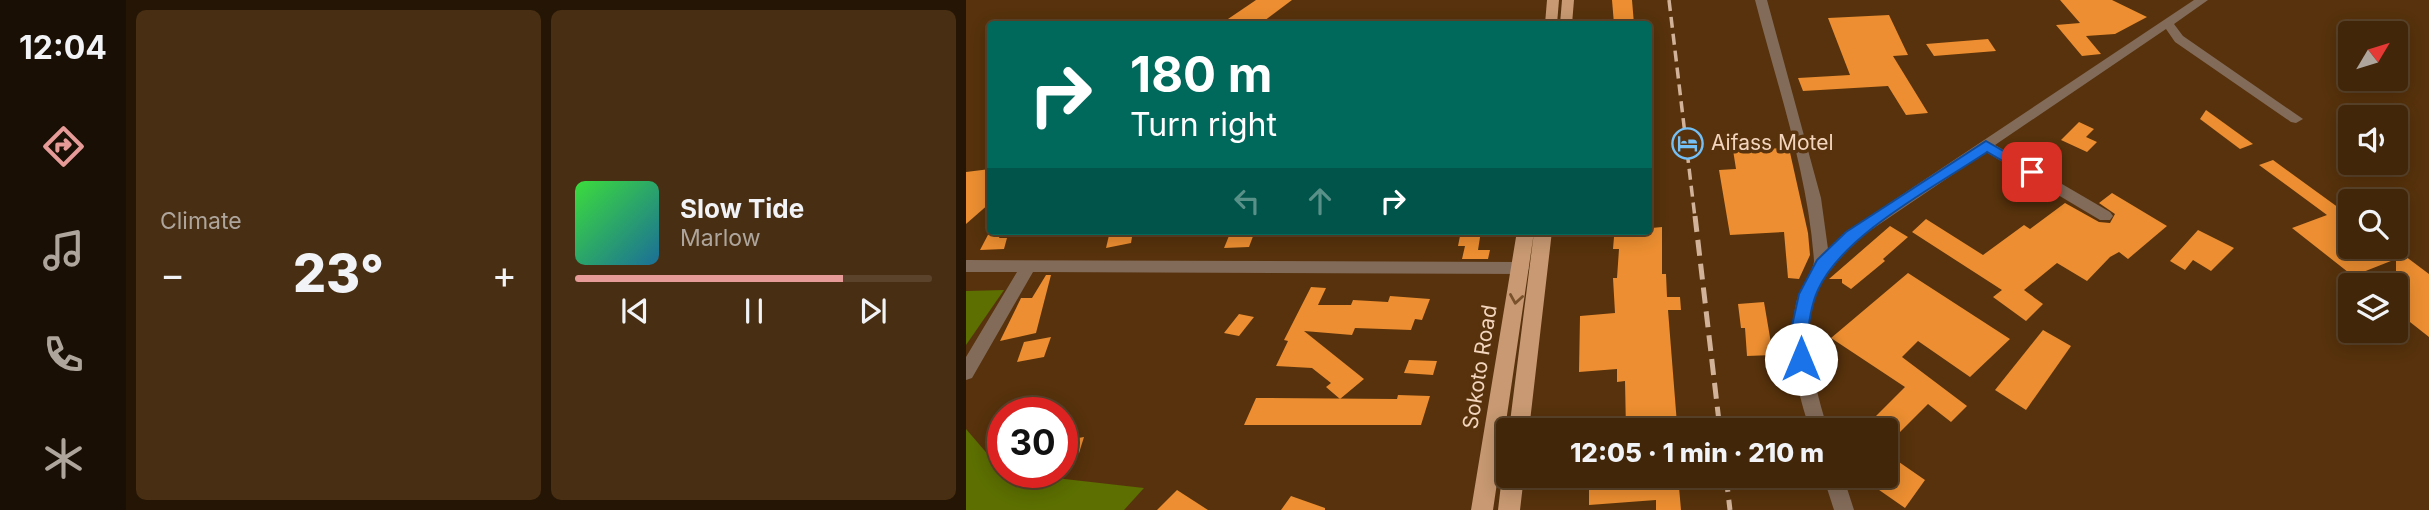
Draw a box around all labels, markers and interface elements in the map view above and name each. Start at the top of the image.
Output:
north arrow [2338,21,2408,91]
map controls [2338,21,2408,343]
text: 12:04 [19,28,107,67]
text: 180 m [1130,45,1272,104]
icon: right [1015,49,1106,140]
text: Turn right [1130,105,1277,144]
button: sound [2338,105,2408,175]
icon: directions [39,122,88,171]
hotel icon: Aifass Motel [1671,126,1705,160]
place label: Aifass Motel [1711,130,1834,155]
pin [2002,142,2062,202]
icon: arrive [2013,153,2051,191]
icon: left [1228,182,1266,220]
icon: ahead [1301,182,1339,220]
icon: right [1374,182,1412,220]
button: search [2338,189,2408,259]
text: Slow Tide [680,193,804,224]
text: Climate [160,207,242,235]
text: Marlow [680,224,760,252]
icon: music [39,226,88,275]
text: 23° [293,242,384,305]
text: − [160,251,185,297]
text: + [492,251,517,297]
button: layers [2338,273,2408,343]
icon: previous [616,292,654,330]
icon: pause [735,292,773,330]
icon: next [854,292,892,330]
one-way arrow [1509,293,1524,304]
street label: Sokoto Road [1457,303,1502,431]
position arrow [1764,322,1838,396]
icon: phone [39,330,88,379]
speed limit sign: 30 [987,397,1078,488]
icon: climate [39,434,88,483]
text: 12:05 · 1 min · 210 m [1570,437,1824,468]

